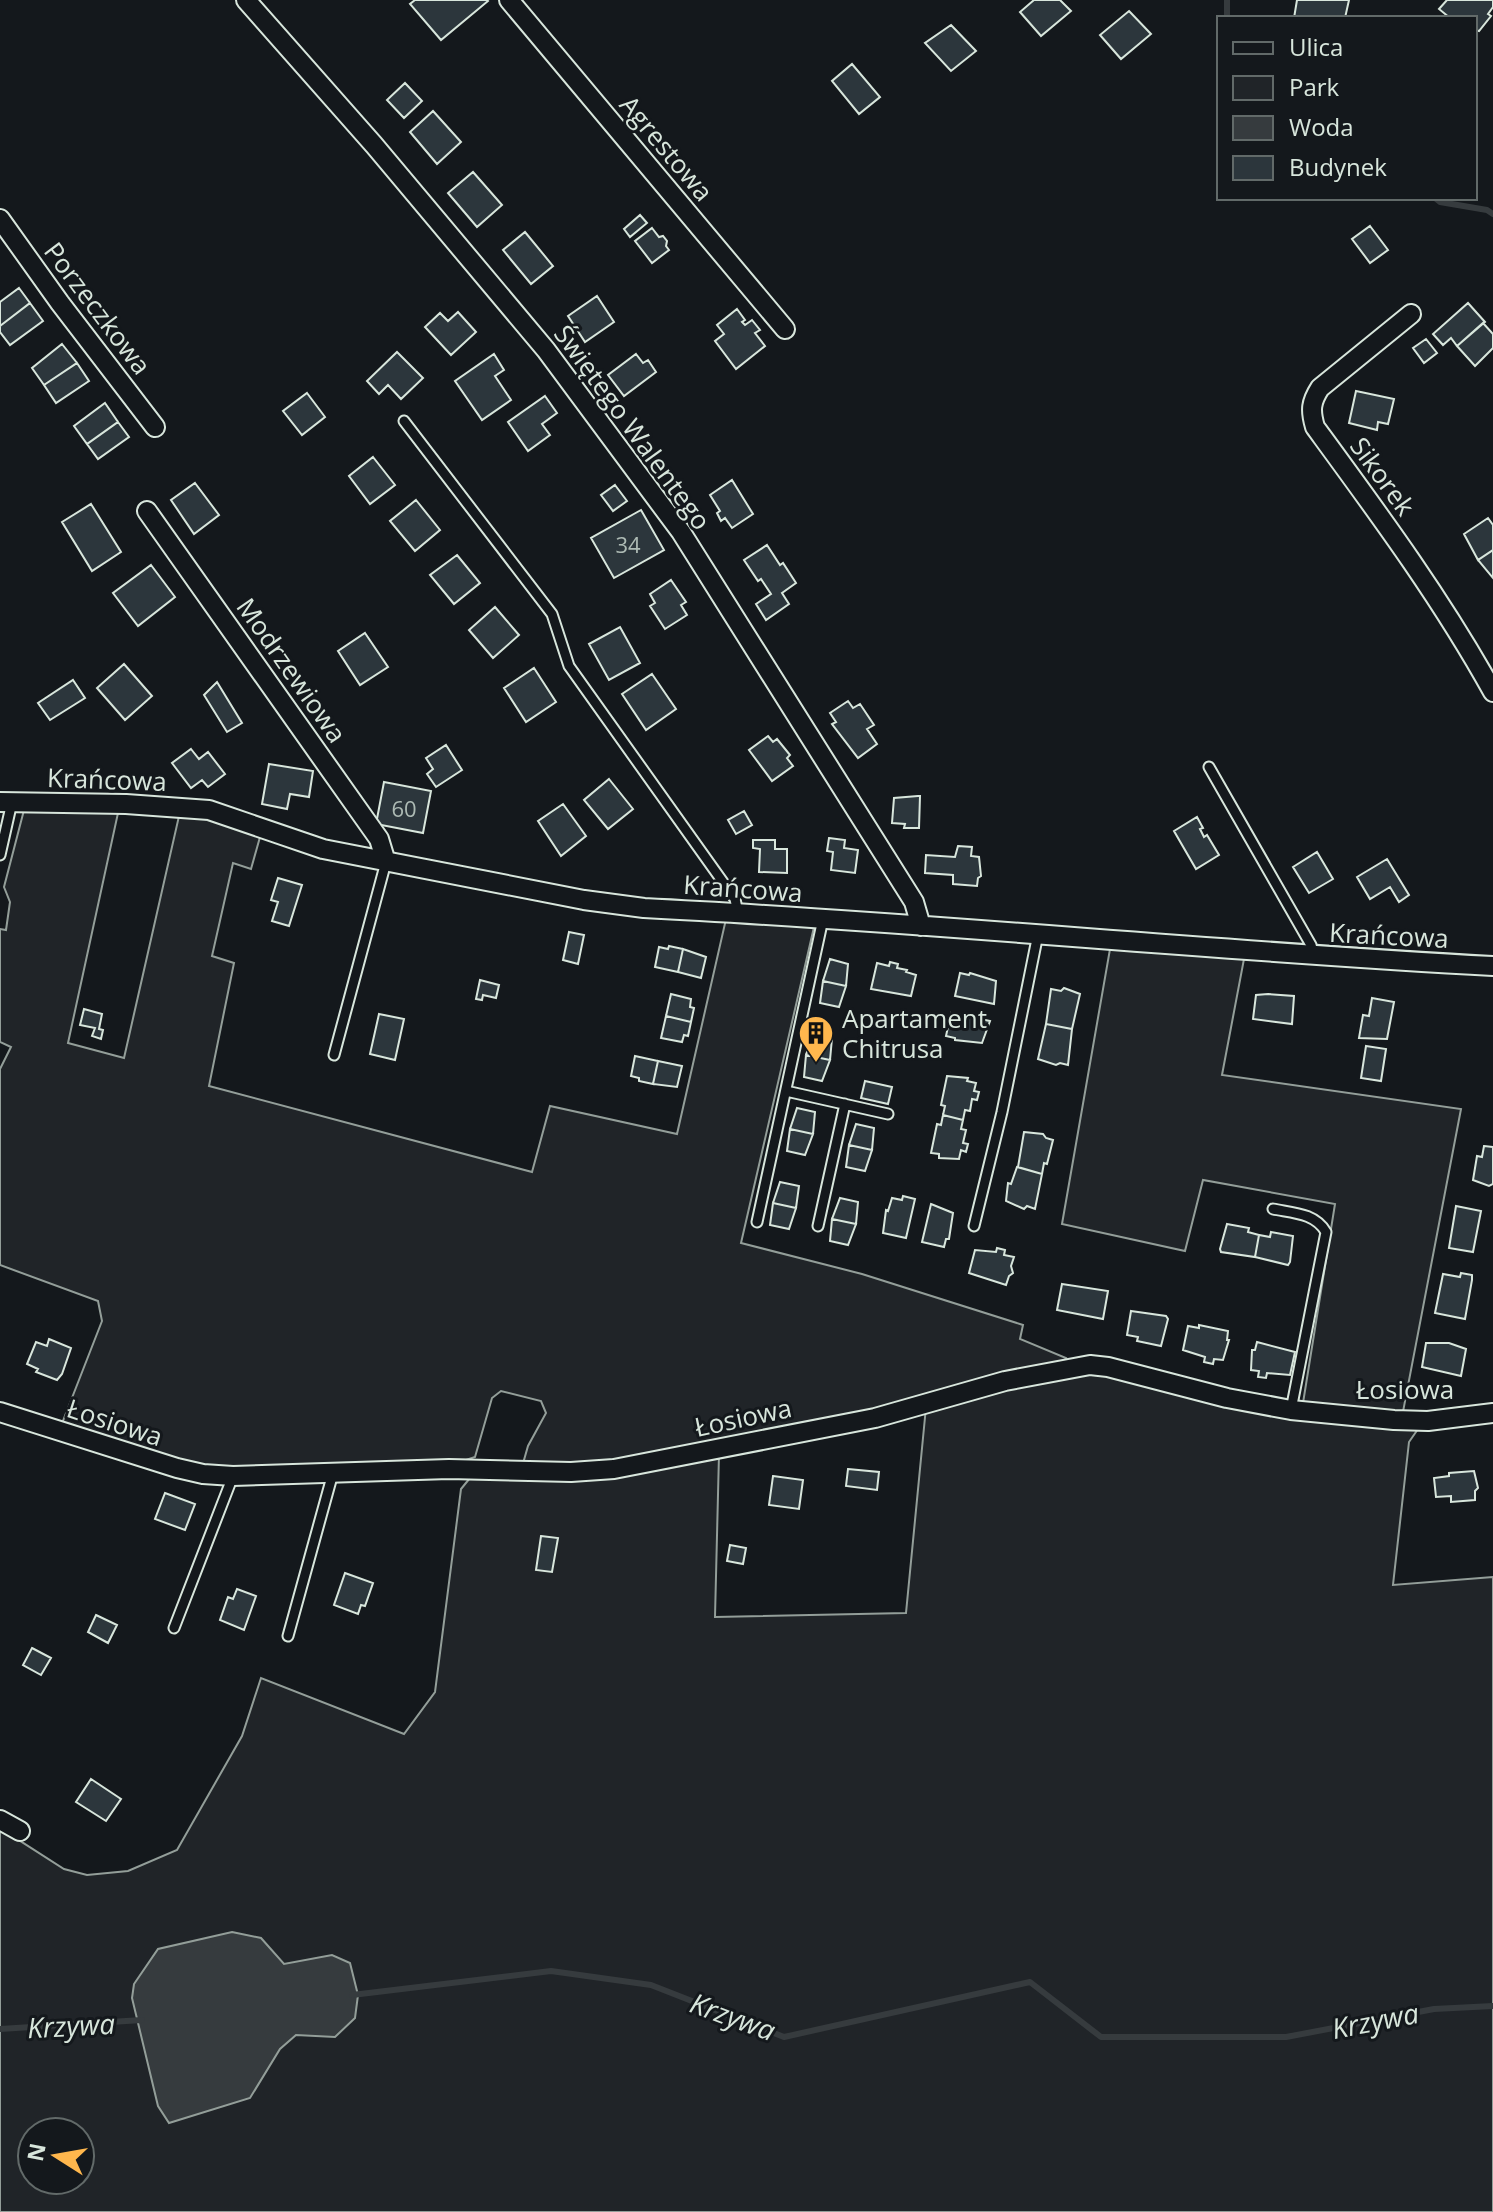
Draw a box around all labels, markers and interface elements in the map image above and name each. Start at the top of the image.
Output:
legend [1217,16,1477,200]
text: Ulica [1289,30,1343,63]
text: Park [1289,70,1340,103]
street label: Agrestowa [612,88,722,208]
text: Woda [1289,110,1354,143]
text: Budynek [1289,150,1387,183]
street label: Porzeczkowa [36,234,160,382]
street label: Świętego Walentego [546,317,720,537]
street label: Sikorek [1342,429,1424,523]
house number: 34 [615,529,641,559]
street label: Modrzewiowa [229,590,355,750]
street label: Krańcowa [47,759,167,799]
house number: 60 [391,793,417,823]
street label: Krańcowa [682,866,804,910]
street label: Krańcowa [1328,914,1450,956]
place label: Apartament Chitrusa [842,1000,987,1066]
building icon: Apartament Chitrusa [797,1014,835,1064]
street label: Łosiowa [1356,1371,1454,1407]
street label: Łosiowa [691,1389,795,1445]
street label: Łosiowa [63,1390,167,1454]
water label: Krzywa [685,1983,781,2049]
water label: Krzywa [1328,1993,1422,2047]
water label: Krzywa [26,2004,116,2046]
north arrow [16,2116,96,2196]
text: N [19,2140,52,2164]

